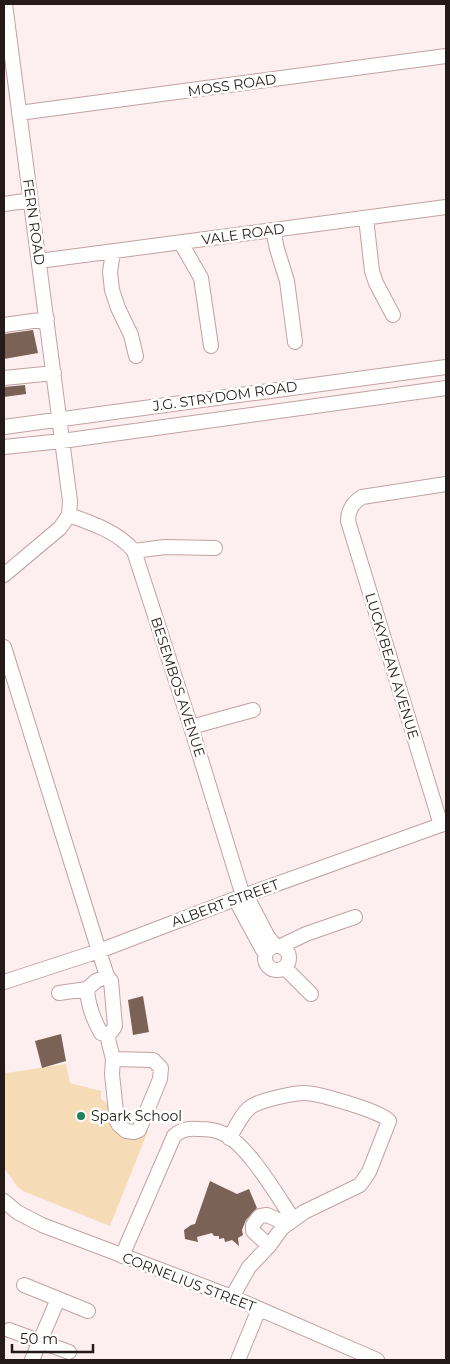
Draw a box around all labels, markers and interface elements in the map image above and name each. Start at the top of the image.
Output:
street label: MOSS ROAD [187,70,277,100]
street label: FERN ROAD [19,178,49,266]
street label: VALE ROAD [200,219,286,249]
street label: J.G. STRYDOM ROAD [150,377,299,415]
street label: LUCKYBEAN AVENUE [361,591,423,741]
street label: BESEMBOS AVENUE [147,615,209,759]
street label: ALBERT STREET [169,875,281,931]
place label: Spark School [91,1107,182,1125]
marker: Spark School [75,1110,87,1122]
street label: CORNELIUS STREET [120,1248,258,1316]
scale bar [12,1322,94,1354]
text: 50 m [20,1329,58,1348]

